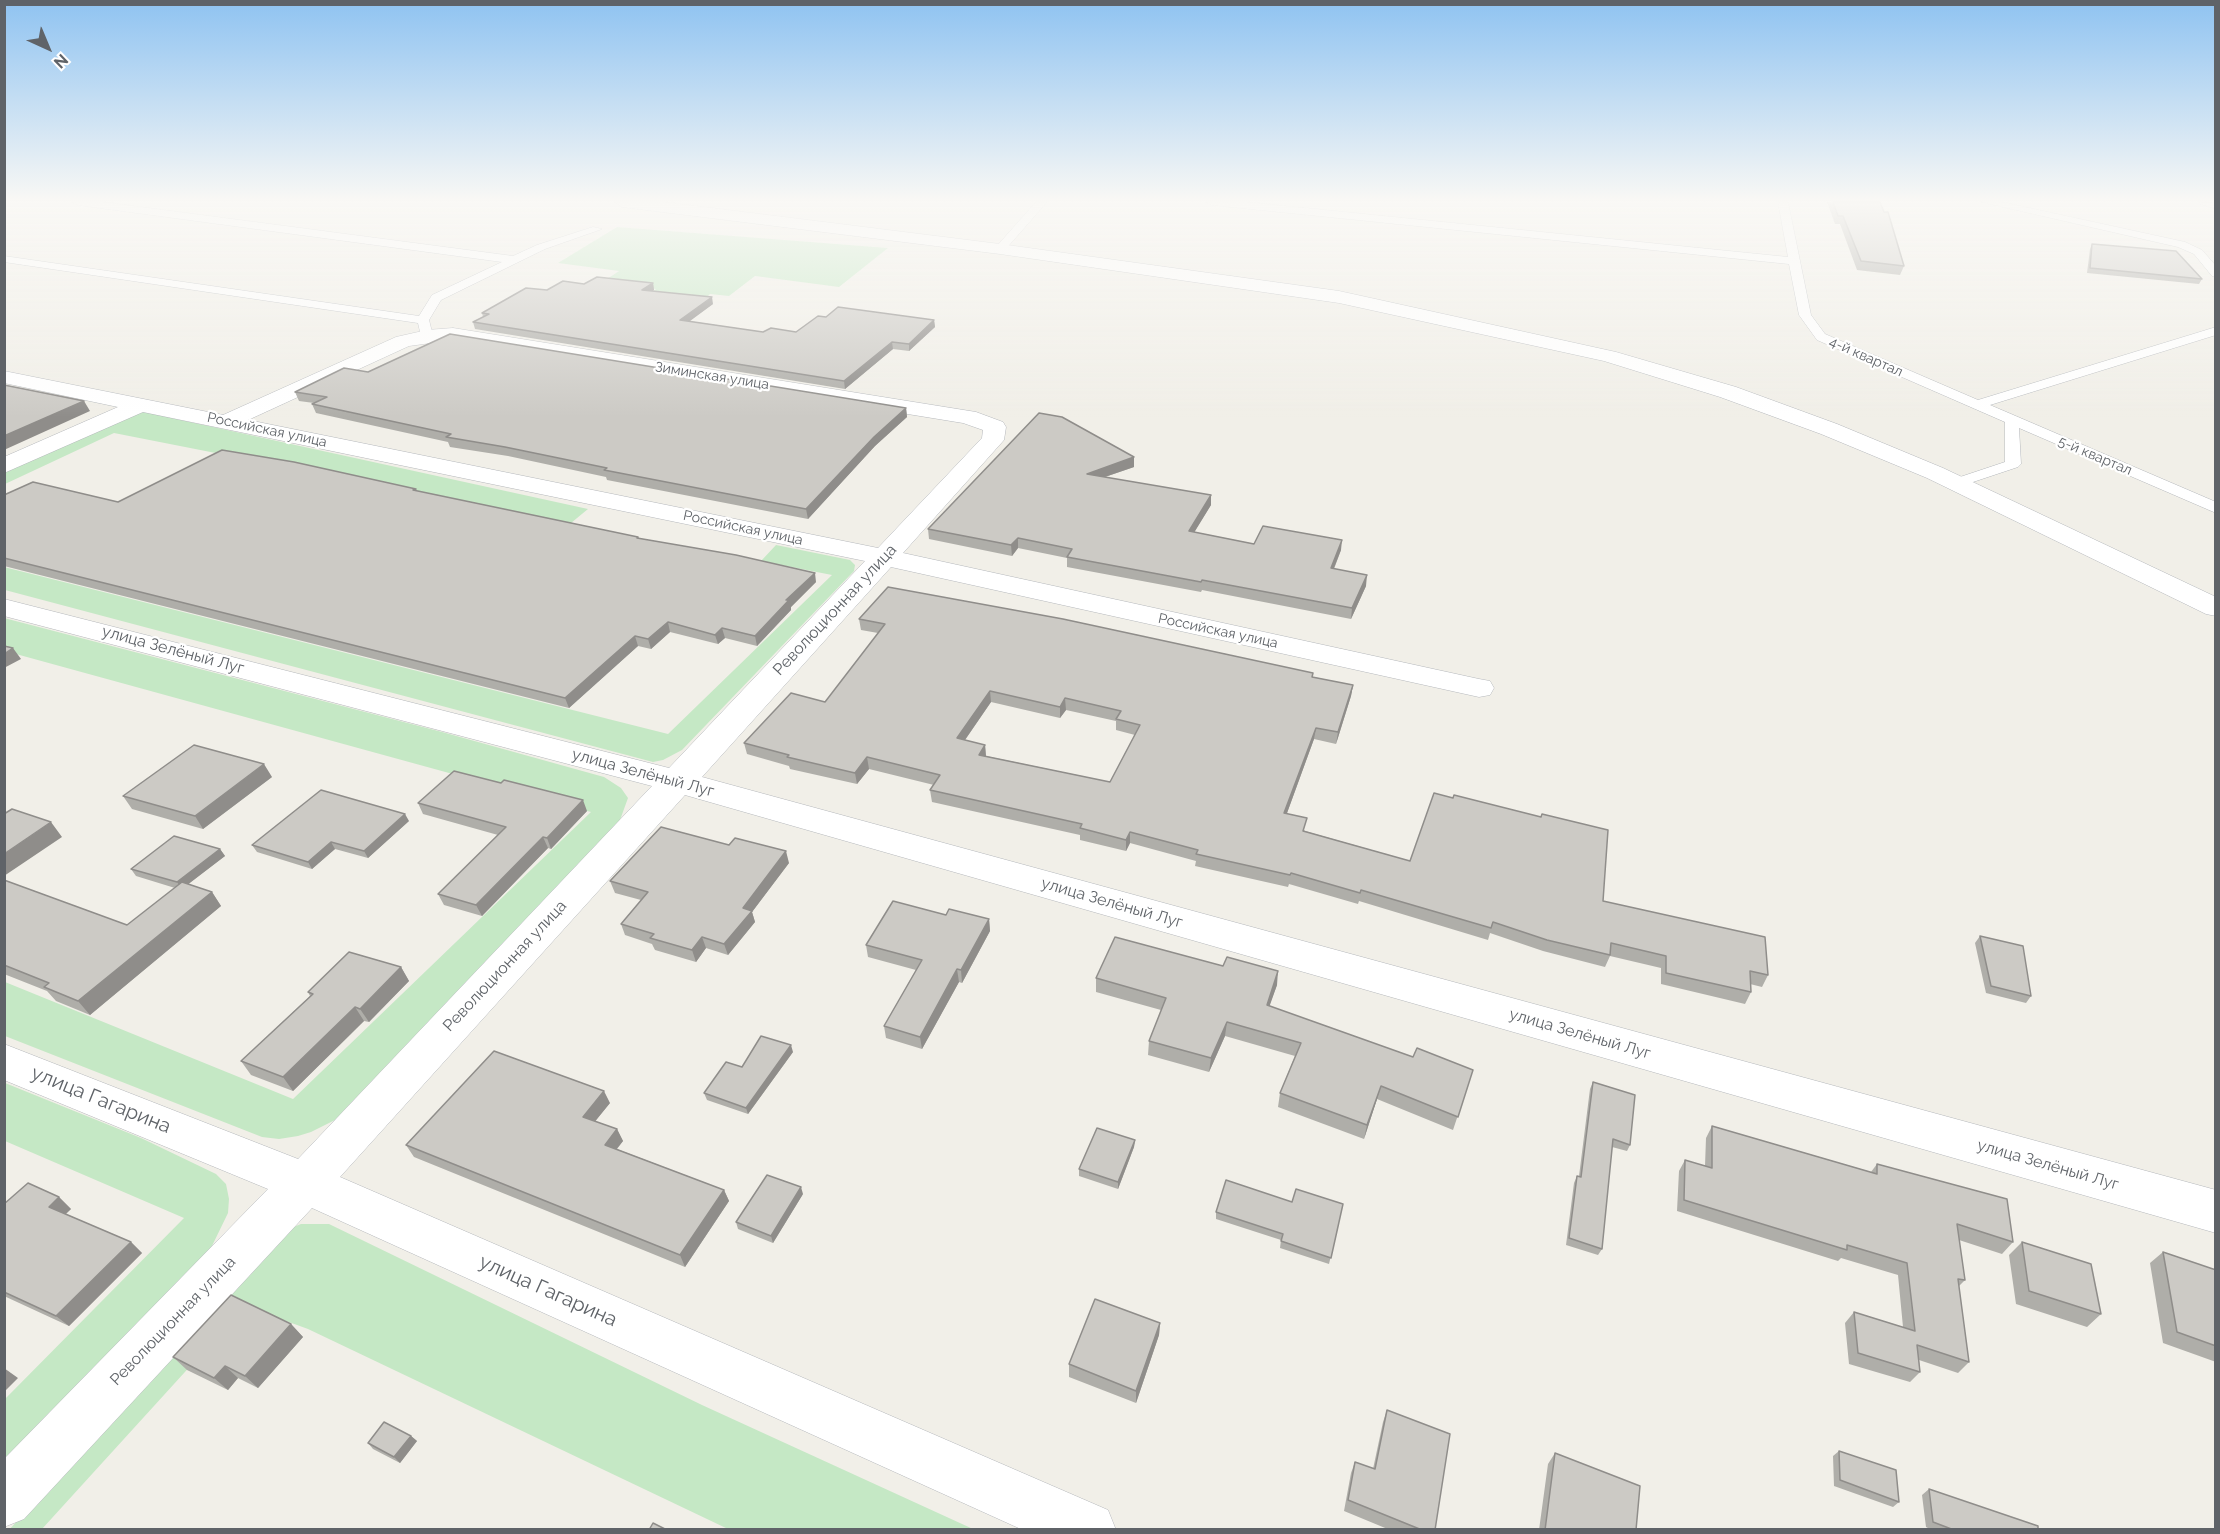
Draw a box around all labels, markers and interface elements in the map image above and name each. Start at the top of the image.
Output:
north arrow [18,18,78,78]
text: N [50,50,72,72]
street label: 4-й квартал [1827,333,1905,381]
street label: Зиминская улица [654,359,770,393]
street label: Российская улица [206,409,328,451]
street label: 5-й квартал [2056,433,2134,479]
street label: Российская улица [682,507,804,549]
street label: Революционная улица [769,540,901,680]
street label: Российская улица [1157,610,1279,652]
street label: улица Зелёный Луг [100,622,246,678]
street label: улица Зелёный Луг [570,745,716,801]
street label: улица Зелёный Луг [1039,874,1185,932]
street label: Революционная улица [439,896,571,1036]
street label: улица Зелёный Луг [1507,1005,1653,1063]
street label: улица Гагарина [28,1061,174,1139]
street label: улица Зелёный Луг [1975,1136,2121,1194]
street label: улица Гагарина [475,1250,621,1332]
street label: Революционная улица [106,1252,240,1390]

